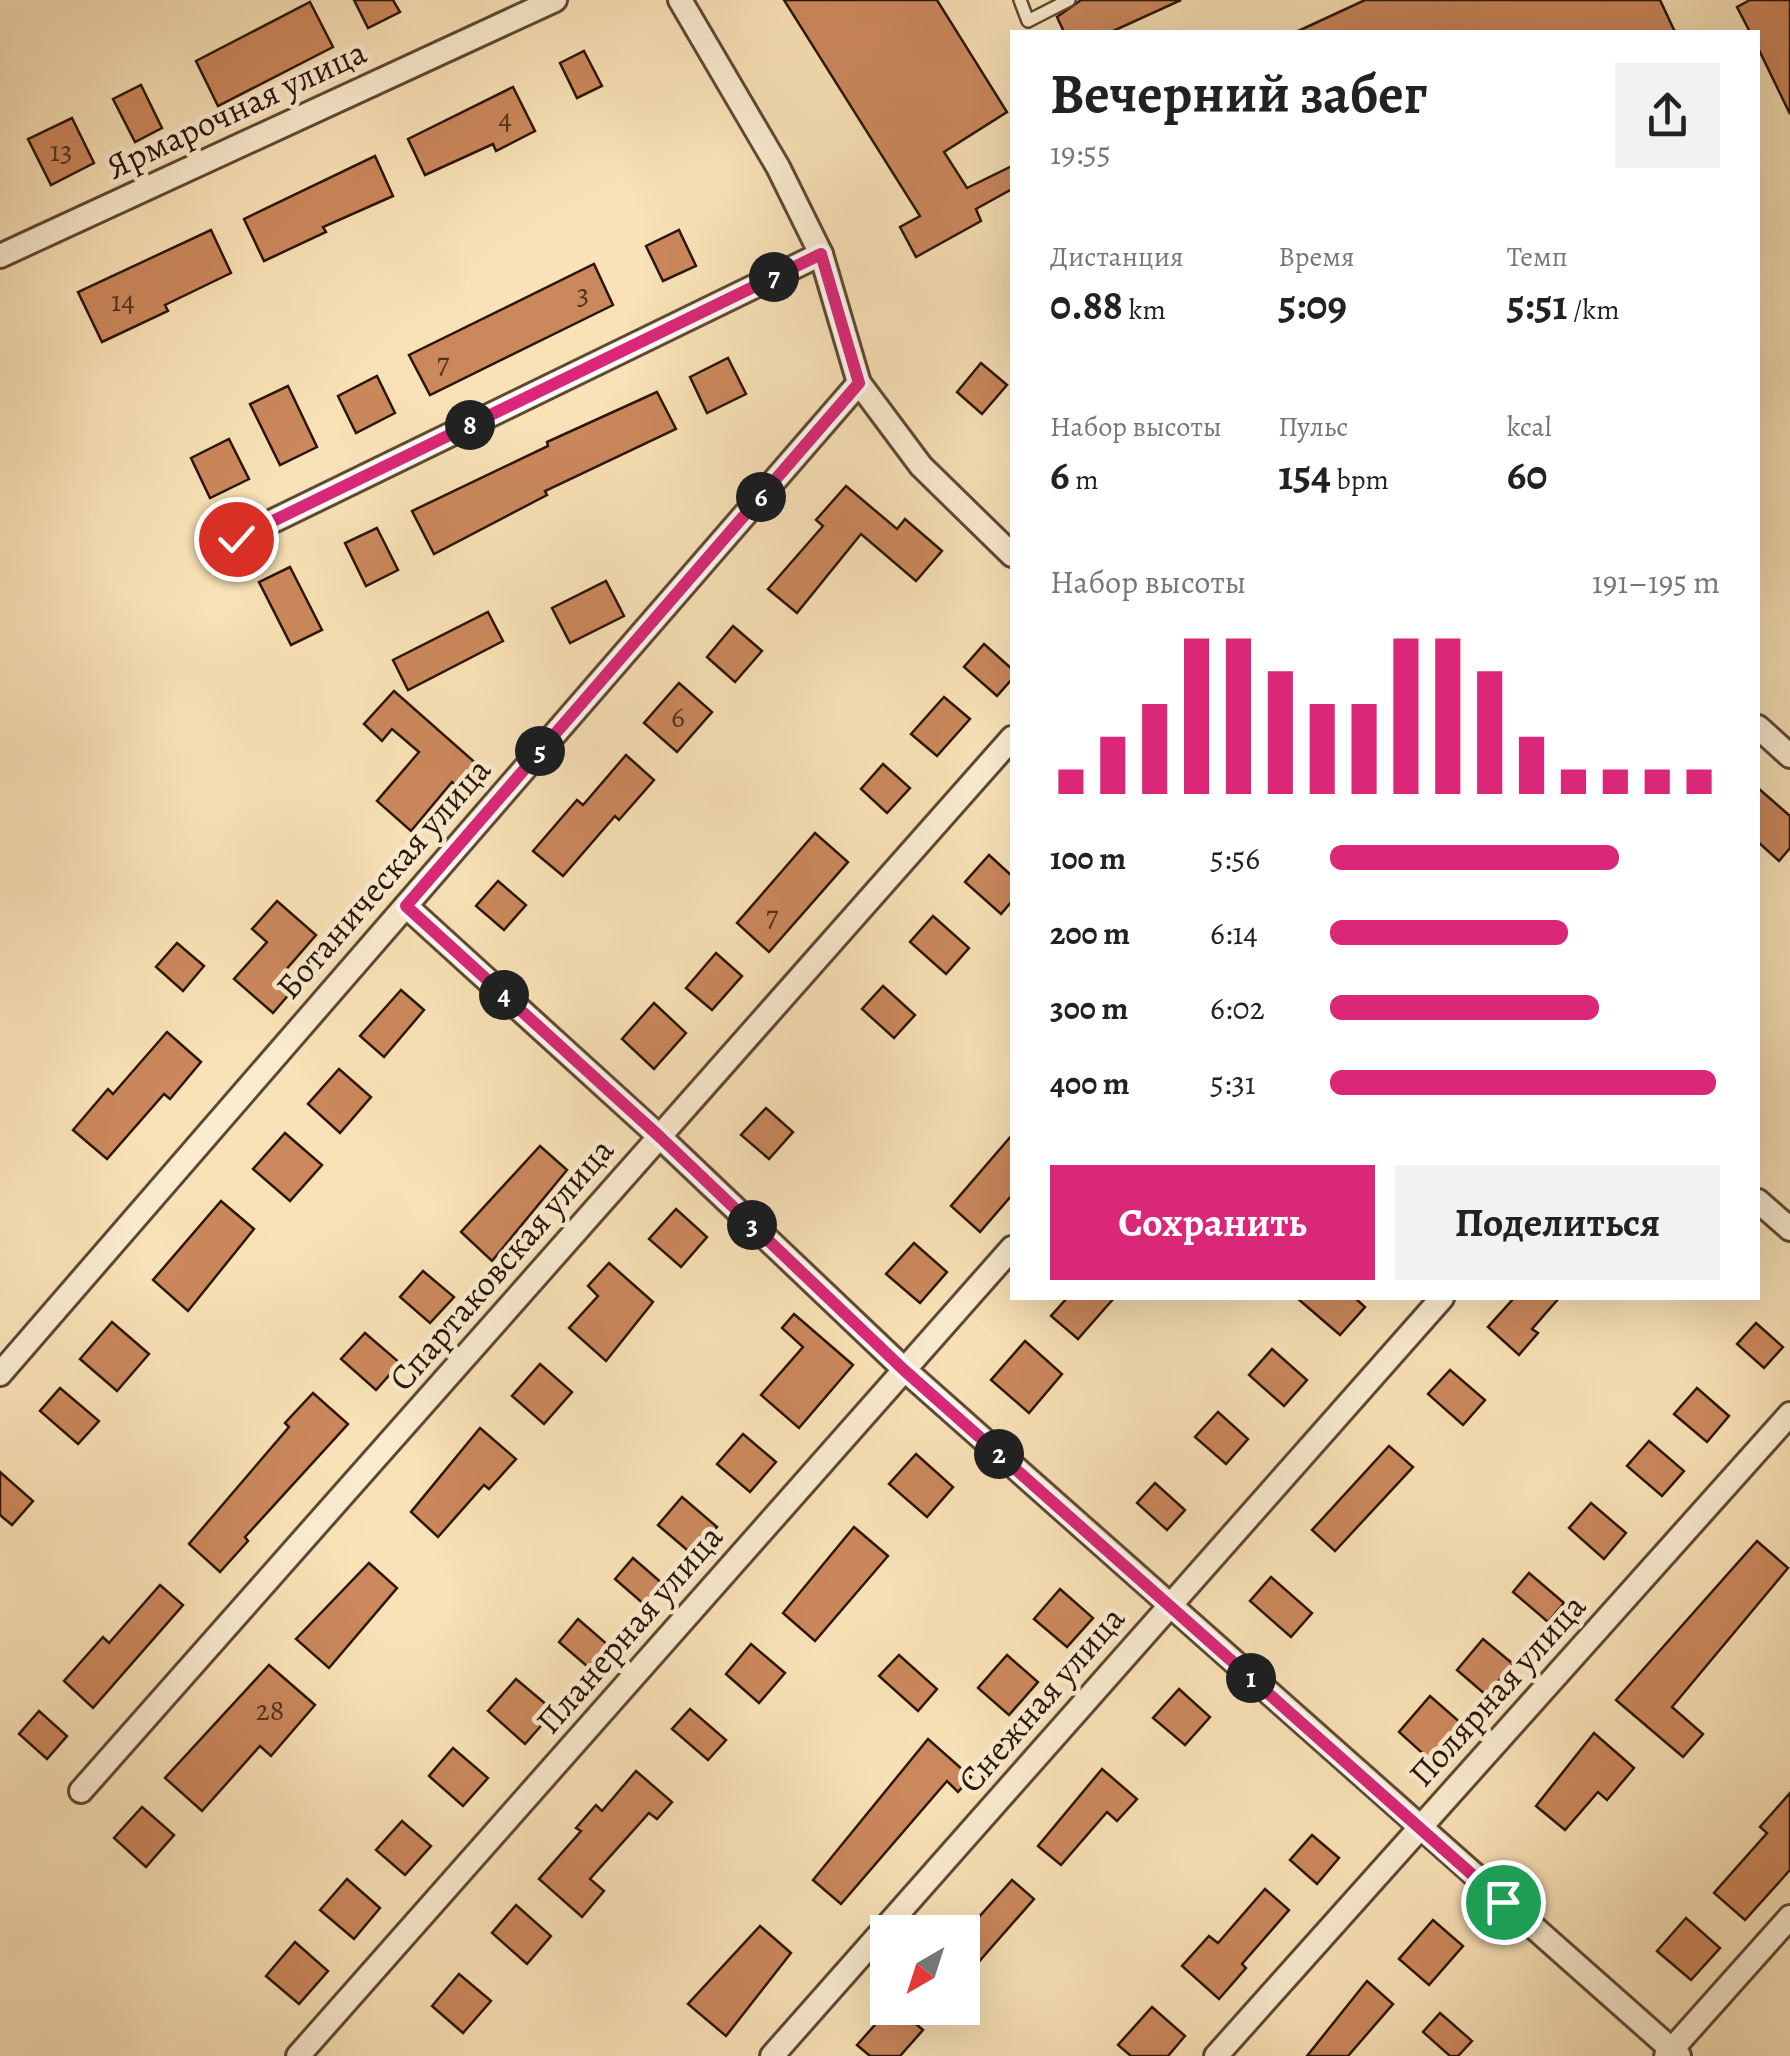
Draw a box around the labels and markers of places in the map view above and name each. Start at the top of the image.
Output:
pin: 7 [749,252,799,302]
pin: 8 [445,400,495,450]
pin: 6 [736,472,786,522]
pin [194,497,279,582]
pin: 5 [515,726,565,776]
pin: 4 [479,970,529,1020]
pin: 3 [727,1200,777,1250]
pin: 2 [974,1429,1024,1479]
pin: 1 [1226,1653,1276,1703]
pin [1461,1860,1546,1945]

